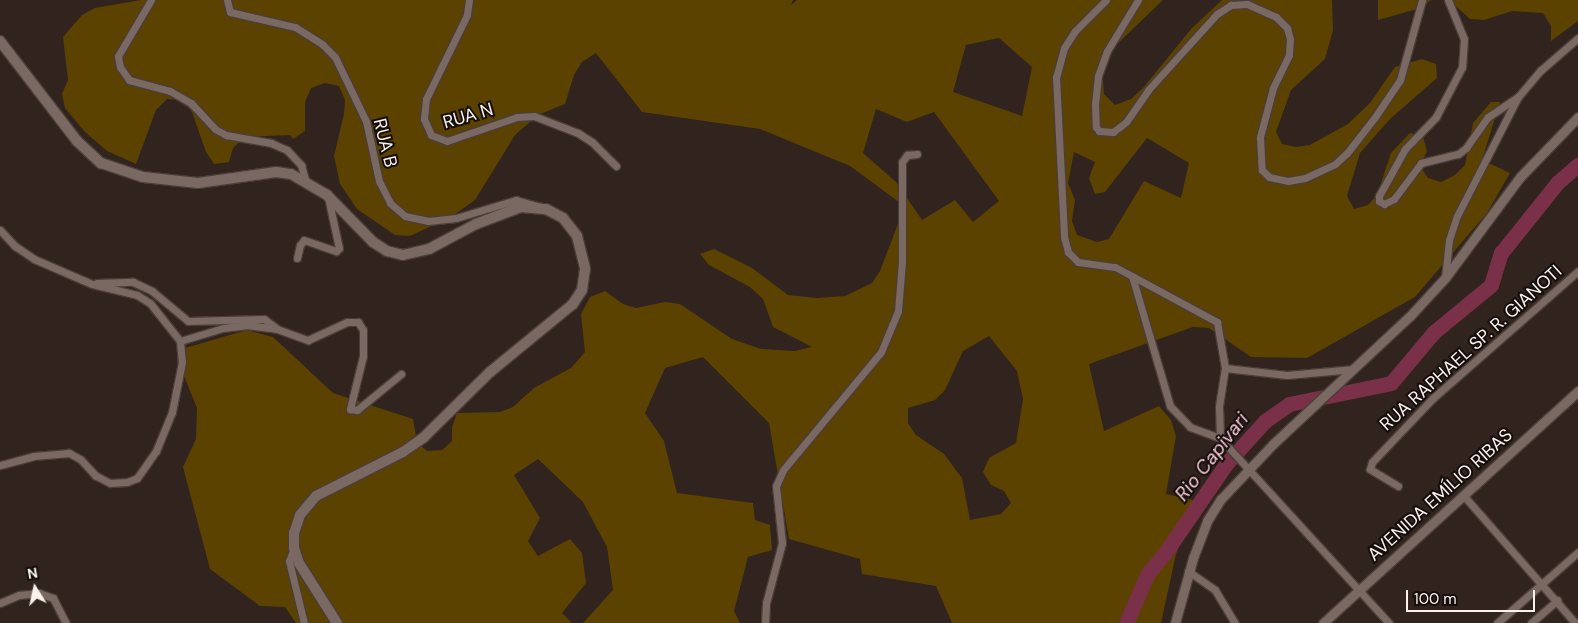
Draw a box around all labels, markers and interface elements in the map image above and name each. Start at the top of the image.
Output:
street label: RUA N [440,99,496,133]
street label: RUA B [369,116,401,170]
street label: RUA RAPHAEL SP. R. GIANOTI [1376,261,1566,435]
water label: Rio Capivari [1171,408,1253,506]
street label: AVENIDA EMÍLIO RIBAS [1363,424,1517,566]
north arrow [10,563,60,613]
text: N [26,563,39,583]
scale bar [1408,580,1537,612]
text: 100 m [1414,589,1457,609]

